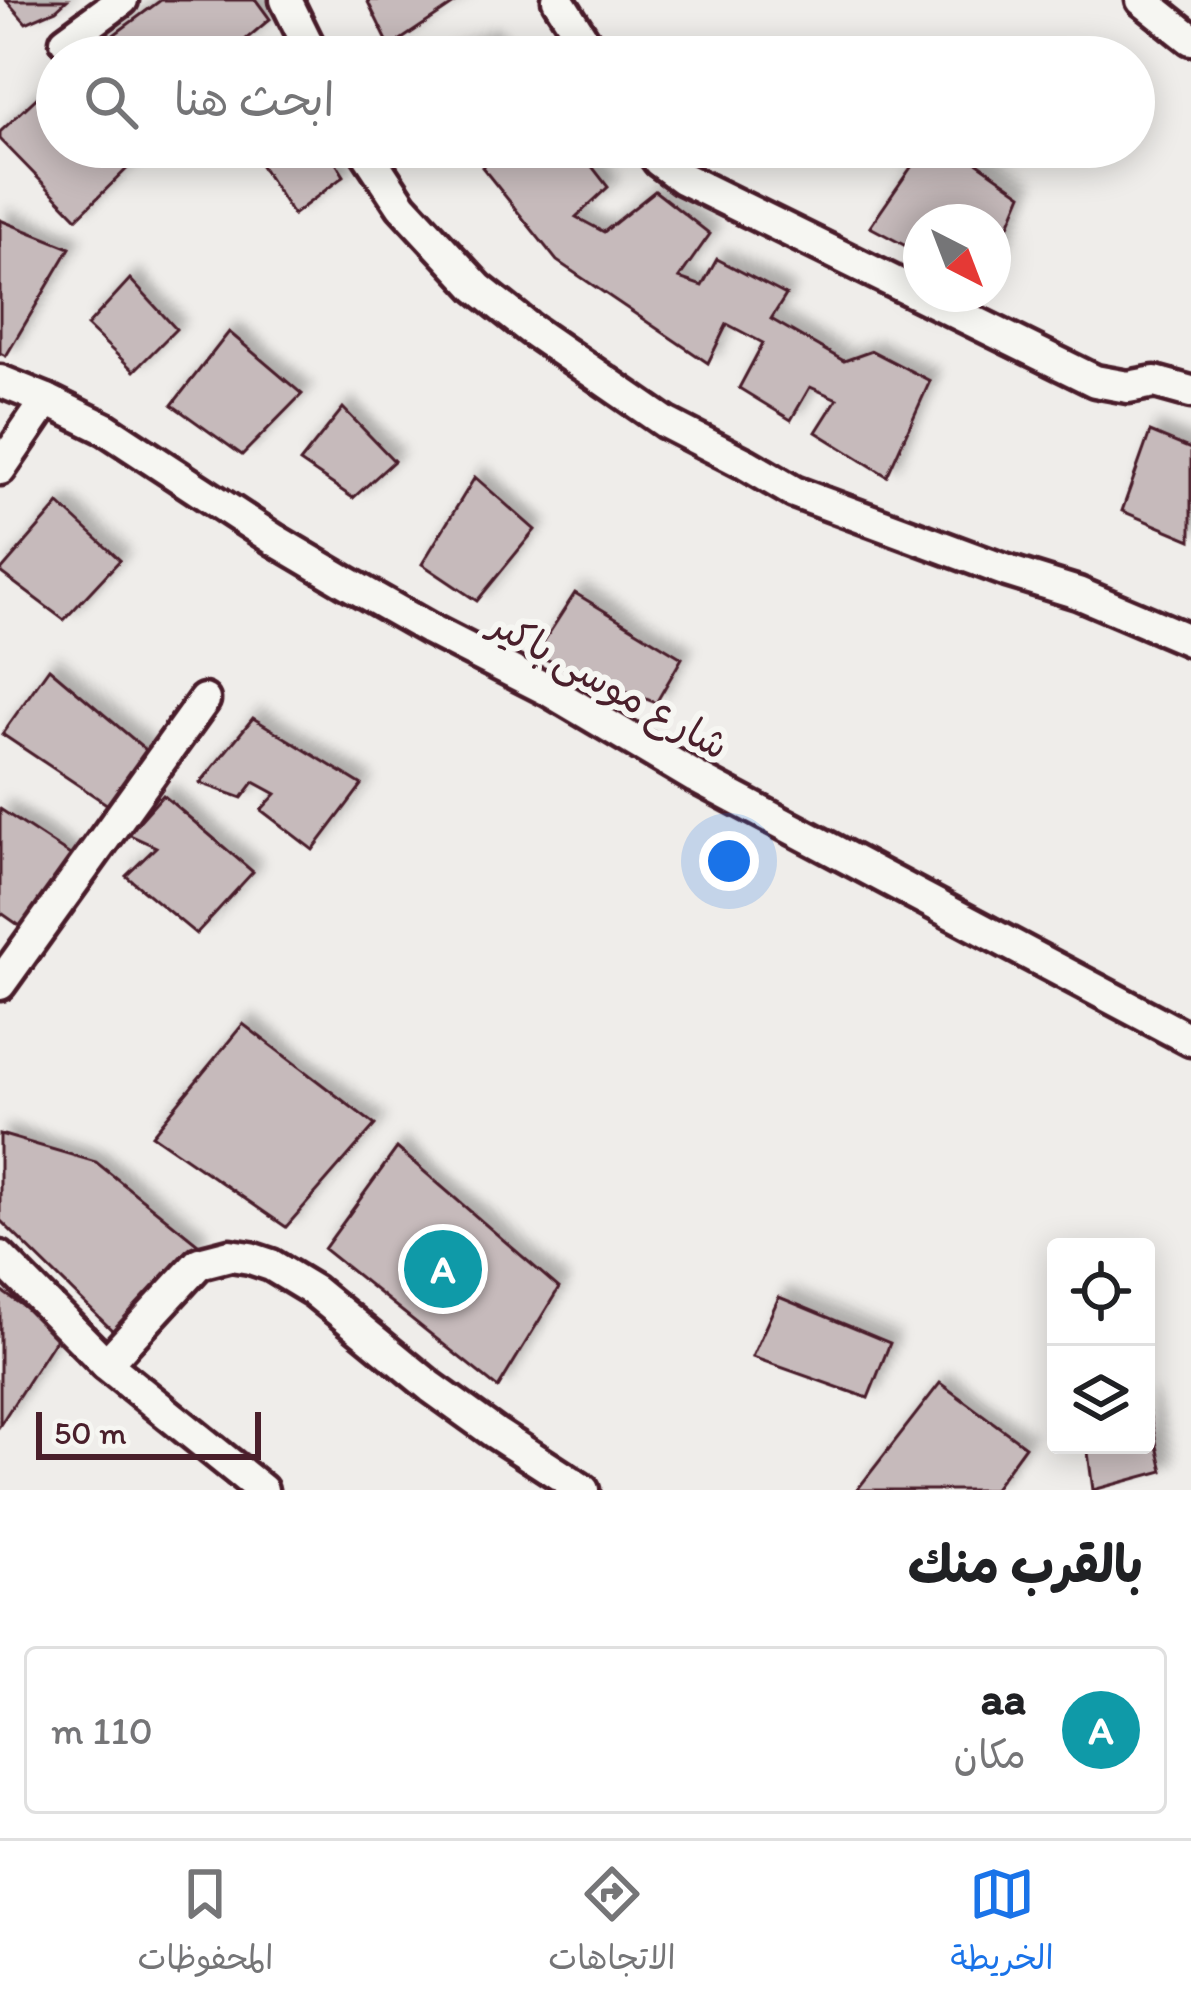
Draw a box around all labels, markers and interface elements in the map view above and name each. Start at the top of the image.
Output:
search box [36,36,1155,168]
icon: search [78,69,144,135]
text: ابحث هنا [174,72,335,126]
north arrow [903,204,1011,312]
street label: شارع موسى باكير [478,598,737,773]
your location [699,831,759,891]
pin: A [404,1224,482,1314]
map controls [1047,1238,1155,1454]
button: locate [1047,1238,1155,1346]
button: layers [1047,1346,1155,1454]
scale bar [36,1406,261,1459]
text: 50 m [54,1413,127,1452]
text: بالقرب منك [908,1534,1143,1595]
text: aa [980,1671,1026,1725]
text: 110 m [51,1707,153,1754]
text: A [1089,1707,1113,1754]
text: مكان [954,1731,1026,1778]
tab: المحفوظات [137,1861,273,1987]
tab: الاتجاهات [548,1861,676,1987]
tab: الخريطة [951,1861,1054,1987]

